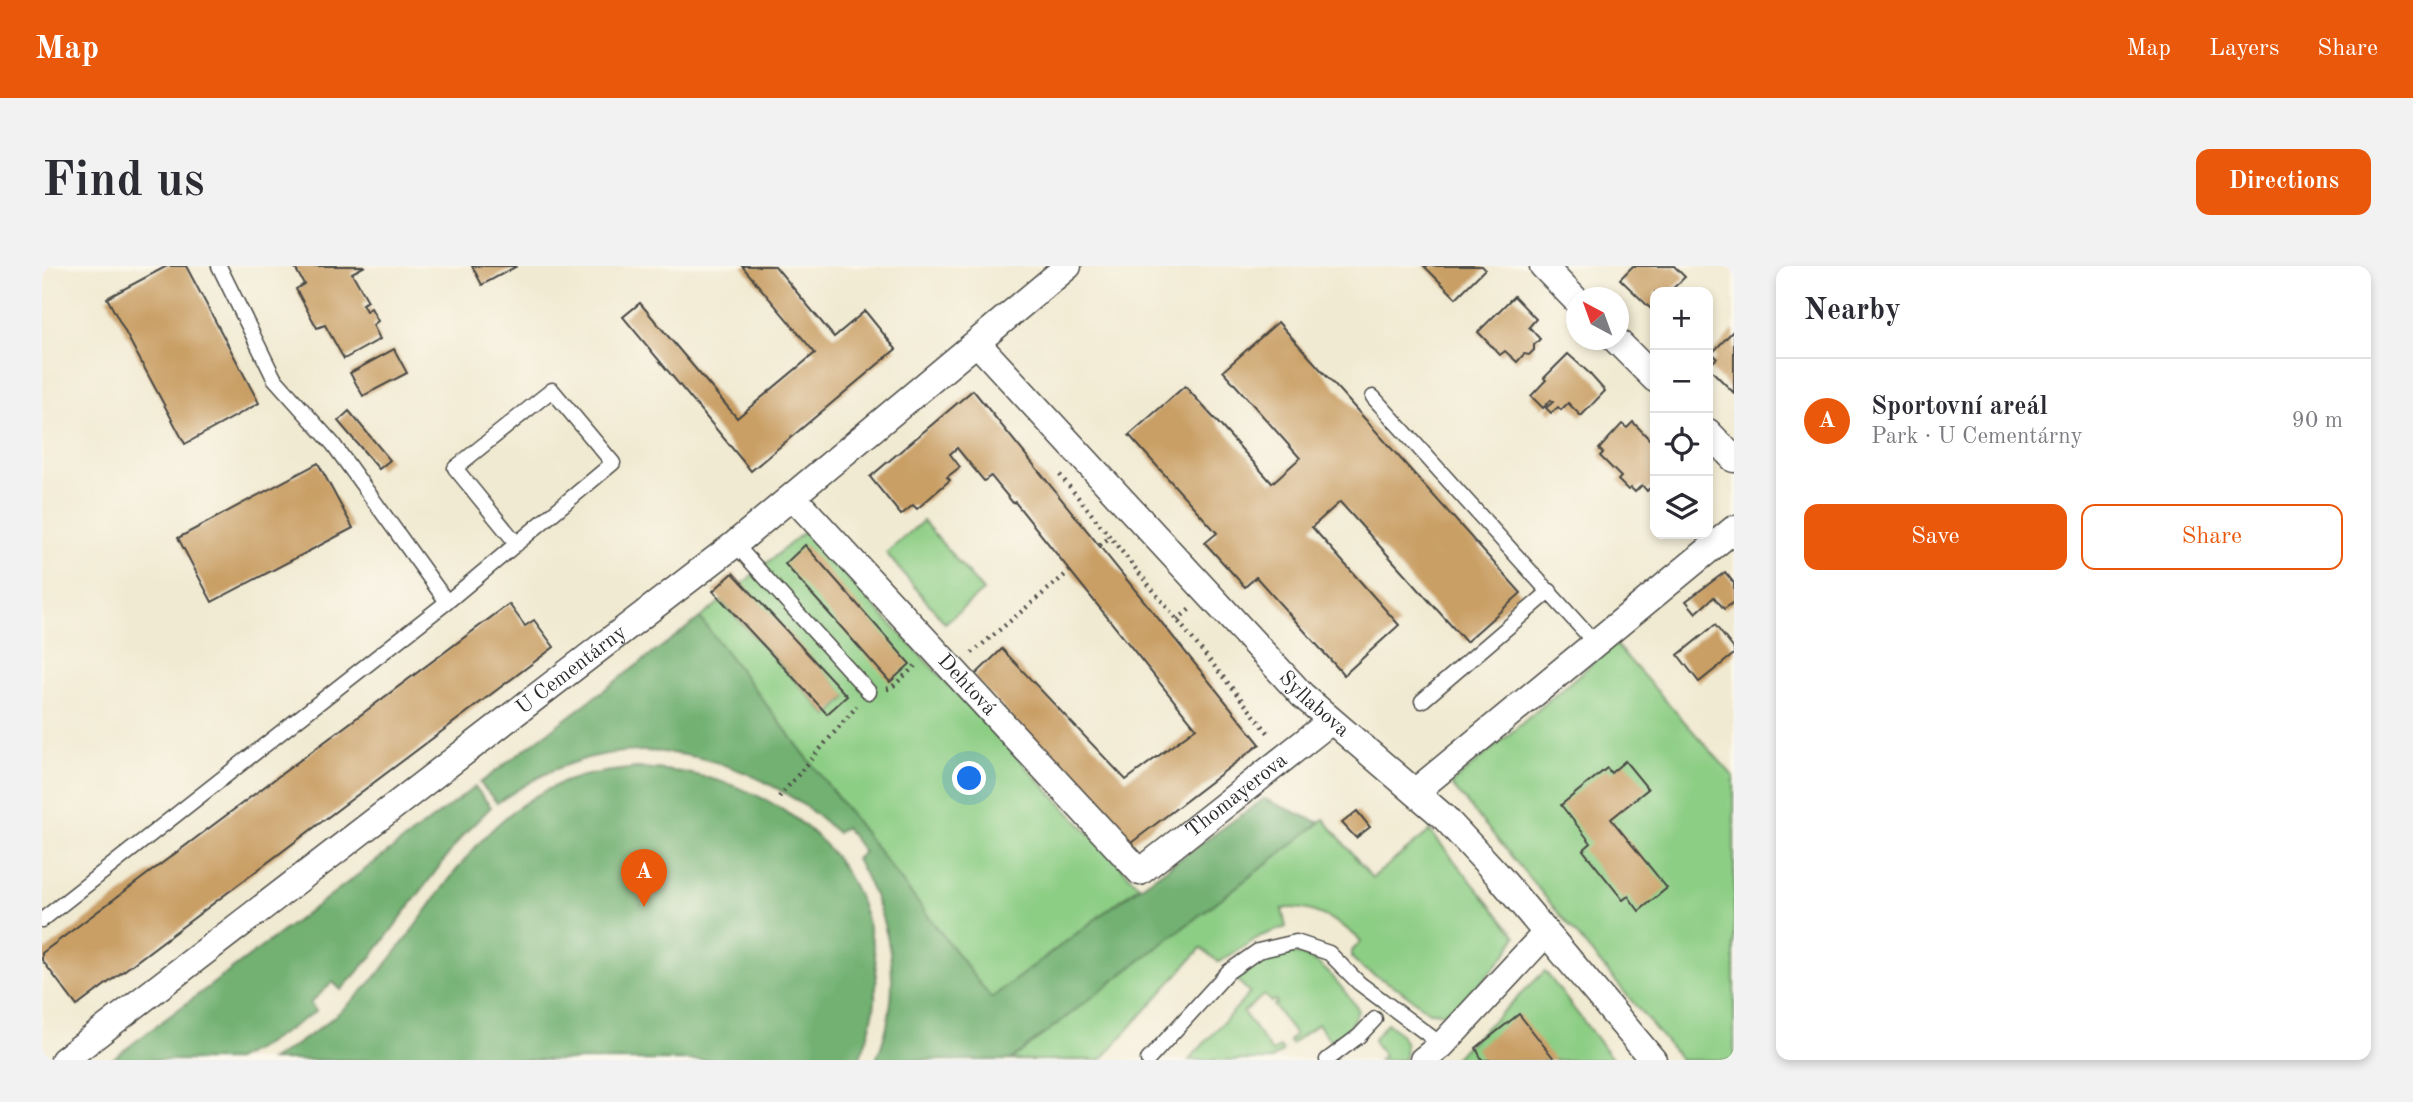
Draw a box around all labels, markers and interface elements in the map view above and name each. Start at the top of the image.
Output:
text: Map [35,33,99,66]
text: Map [2127,37,2171,61]
text: Layers [2209,37,2279,61]
text: Share [2317,37,2378,61]
button: Directions [2196,149,2371,215]
text: Find us [42,158,205,207]
north arrow [1566,287,1629,350]
map controls [1650,287,1713,539]
button: + [1650,287,1713,350]
text: Nearby [1804,296,1901,326]
button: − [1650,350,1713,413]
text: Sportovní areál [1871,394,2048,420]
text: A [1818,409,1836,432]
text: 90 m [2292,409,2343,432]
button: locate [1650,413,1713,476]
text: Park · U Cementárny [1871,425,2083,448]
button: layers [1650,476,1713,539]
button: Save [1804,504,2067,570]
button: Share [2081,504,2343,570]
street label: U Cementárny [512,621,630,719]
street label: Dehtová [934,650,1000,720]
street label: Syllabova [1275,667,1353,741]
street label: Thomayerova [1182,749,1291,842]
your location [952,761,986,795]
pin: A [621,849,667,907]

